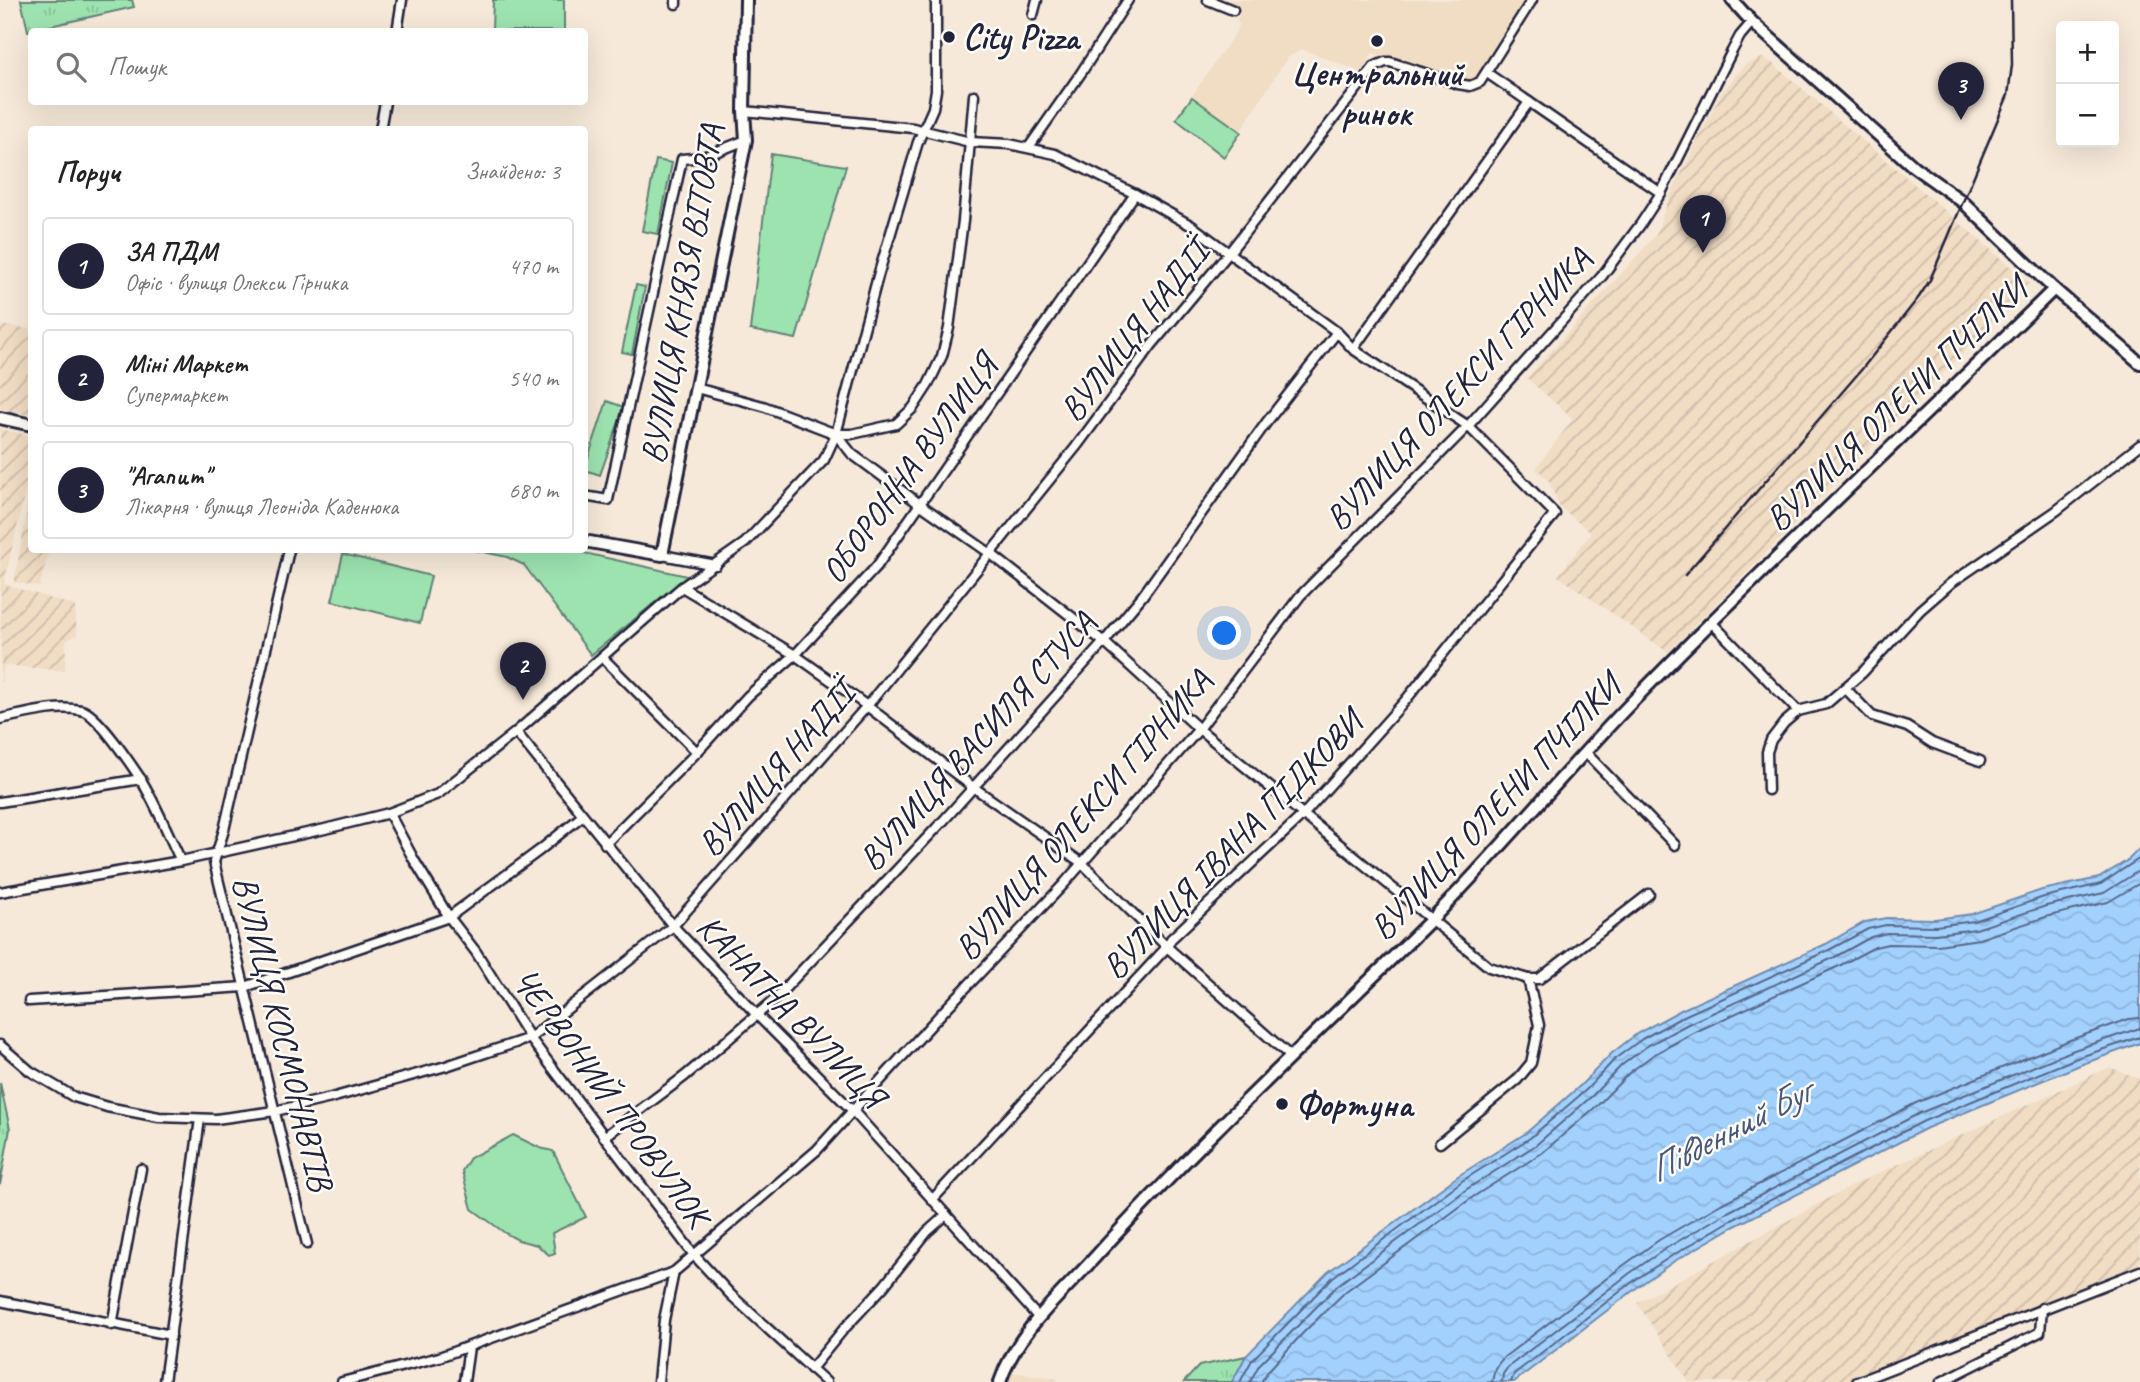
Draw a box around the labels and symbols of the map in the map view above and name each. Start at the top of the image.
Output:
place label: City Pizza [963,15,1082,60]
marker: City Pizza [941,29,957,45]
marker: Центральний ринок [1369,33,1385,49]
place label: Центральний ринок [1291,51,1465,136]
pin: 3 [1938,62,1984,120]
street label: ВУЛИЦЯ КНЯЗЯ ВІТОВТА [630,120,734,467]
pin: 1 [1680,195,1726,253]
street label: ВУЛИЦЯ НАДІЇ [1049,225,1224,431]
street label: ВУЛИЦЯ ОЛЕКСИ ГІРНИКА [1315,237,1602,540]
street label: ВУЛИЦЯ ОЛЕНИ ПЧІЛКИ [1755,263,2041,541]
street label: ОБОРОННА ВУЛИЦЯ [811,342,1010,592]
street label: ВУЛИЦЯ ВАСИЛЯ СТУСА [849,601,1106,880]
your location [1207,616,1241,650]
pin: 2 [500,642,546,700]
street label: ВУЛИЦЯ ОЛЕКСИ ГІРНИКА [944,659,1223,970]
street label: ВУЛИЦЯ ОЛЕНИ ПЧІЛКИ [1360,660,1634,949]
street label: ВУЛИЦЯ НАДІЇ [688,666,870,866]
street label: ВУЛИЦЯ ІВАНА ПІДКОВИ [1092,697,1376,989]
street label: ВУЛИЦЯ КОСМОНАВТІВ [222,871,345,1198]
street label: КАНАТНА ВУЛИЦЯ [687,905,899,1121]
street label: ЧЕРВОНИЙ ПРОВУЛОК [502,959,723,1239]
water label: Південний Буг [1640,1064,1825,1192]
place label: Фортуна [1296,1082,1415,1127]
marker: Фортуна [1274,1096,1290,1112]

